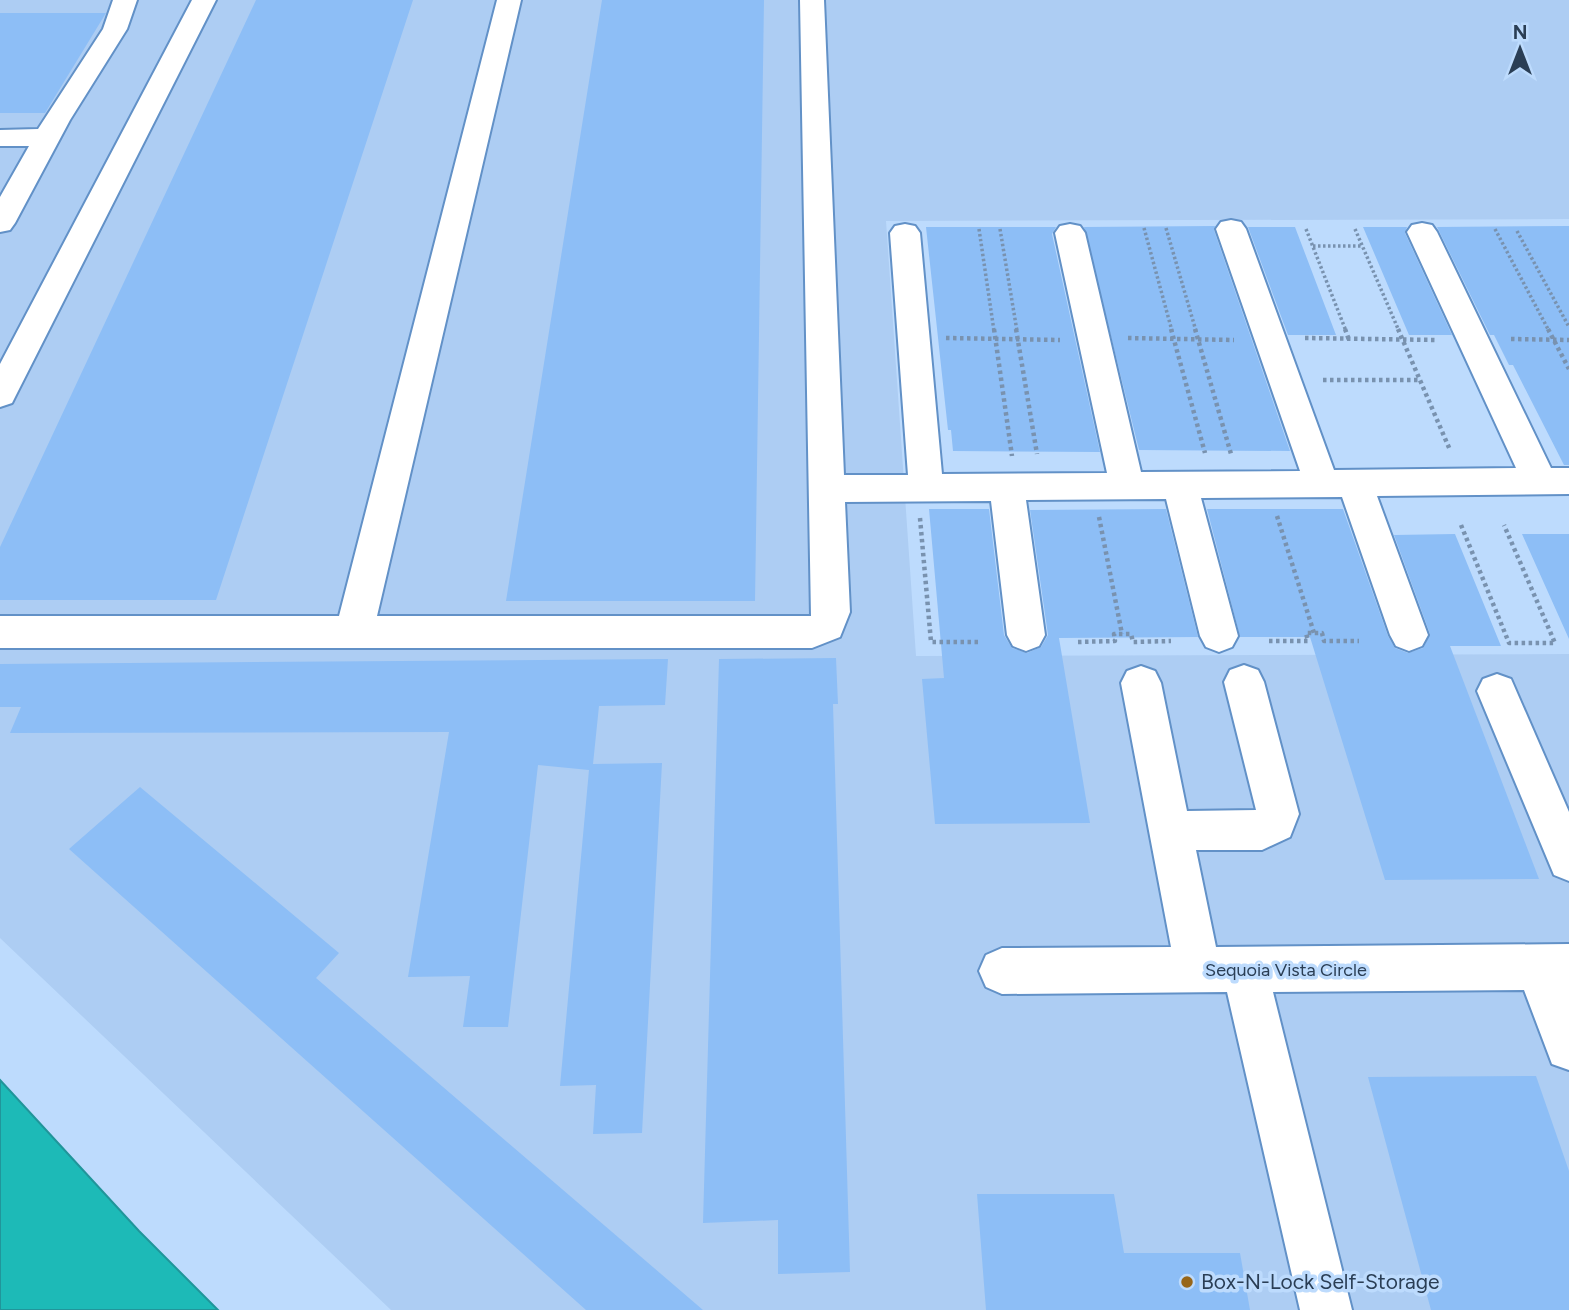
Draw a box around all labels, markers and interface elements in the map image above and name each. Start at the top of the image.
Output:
north arrow [1485,14,1555,84]
text: N [1513,21,1527,44]
street label: Sequoia Vista Circle [1205,959,1367,981]
place label: Box-N-Lock Self-Storage [1201,1269,1440,1294]
marker: Box-N-Lock Self-Storage [1179,1274,1195,1290]

